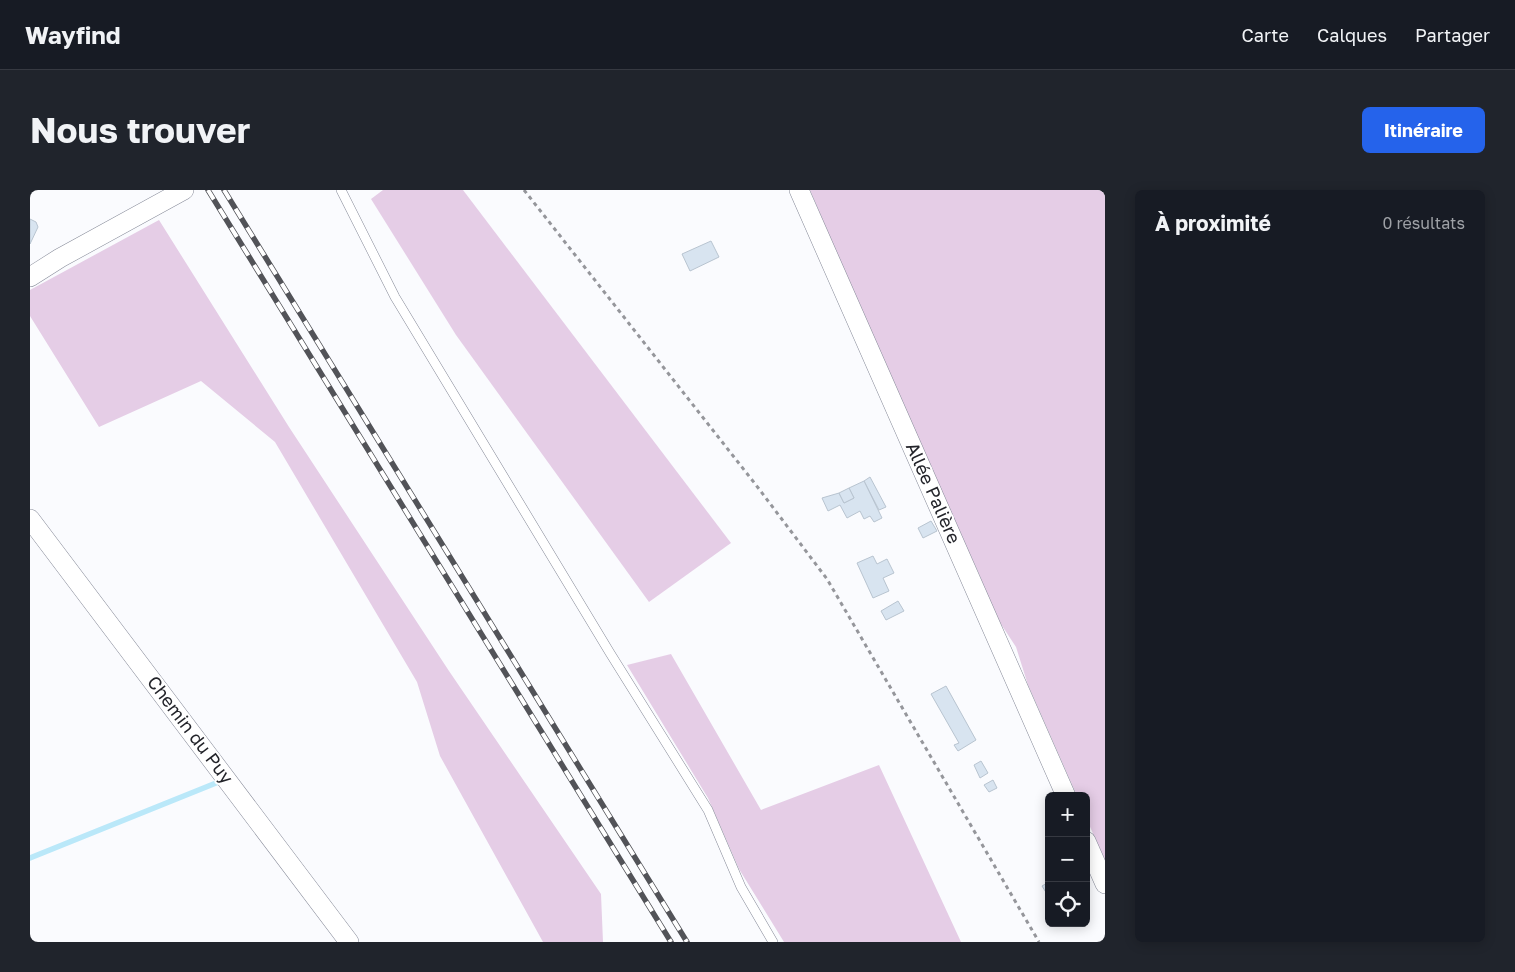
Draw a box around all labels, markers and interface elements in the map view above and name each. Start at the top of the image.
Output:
text: Wayfind [25,20,121,49]
text: Carte [1242,24,1289,46]
text: Calques [1317,24,1387,46]
text: Partager [1415,24,1490,46]
button: Itinéraire [1362,107,1485,153]
text: Nous trouver [30,109,250,151]
text: À proximité [1155,210,1271,236]
text: 0 résultats [1383,213,1465,233]
street label: Allée Palière [902,439,966,547]
street label: Chemin du Puy [143,671,238,788]
map controls [1045,792,1090,927]
button: + [1045,792,1090,837]
button: − [1045,837,1090,882]
button: locate [1045,882,1090,927]

